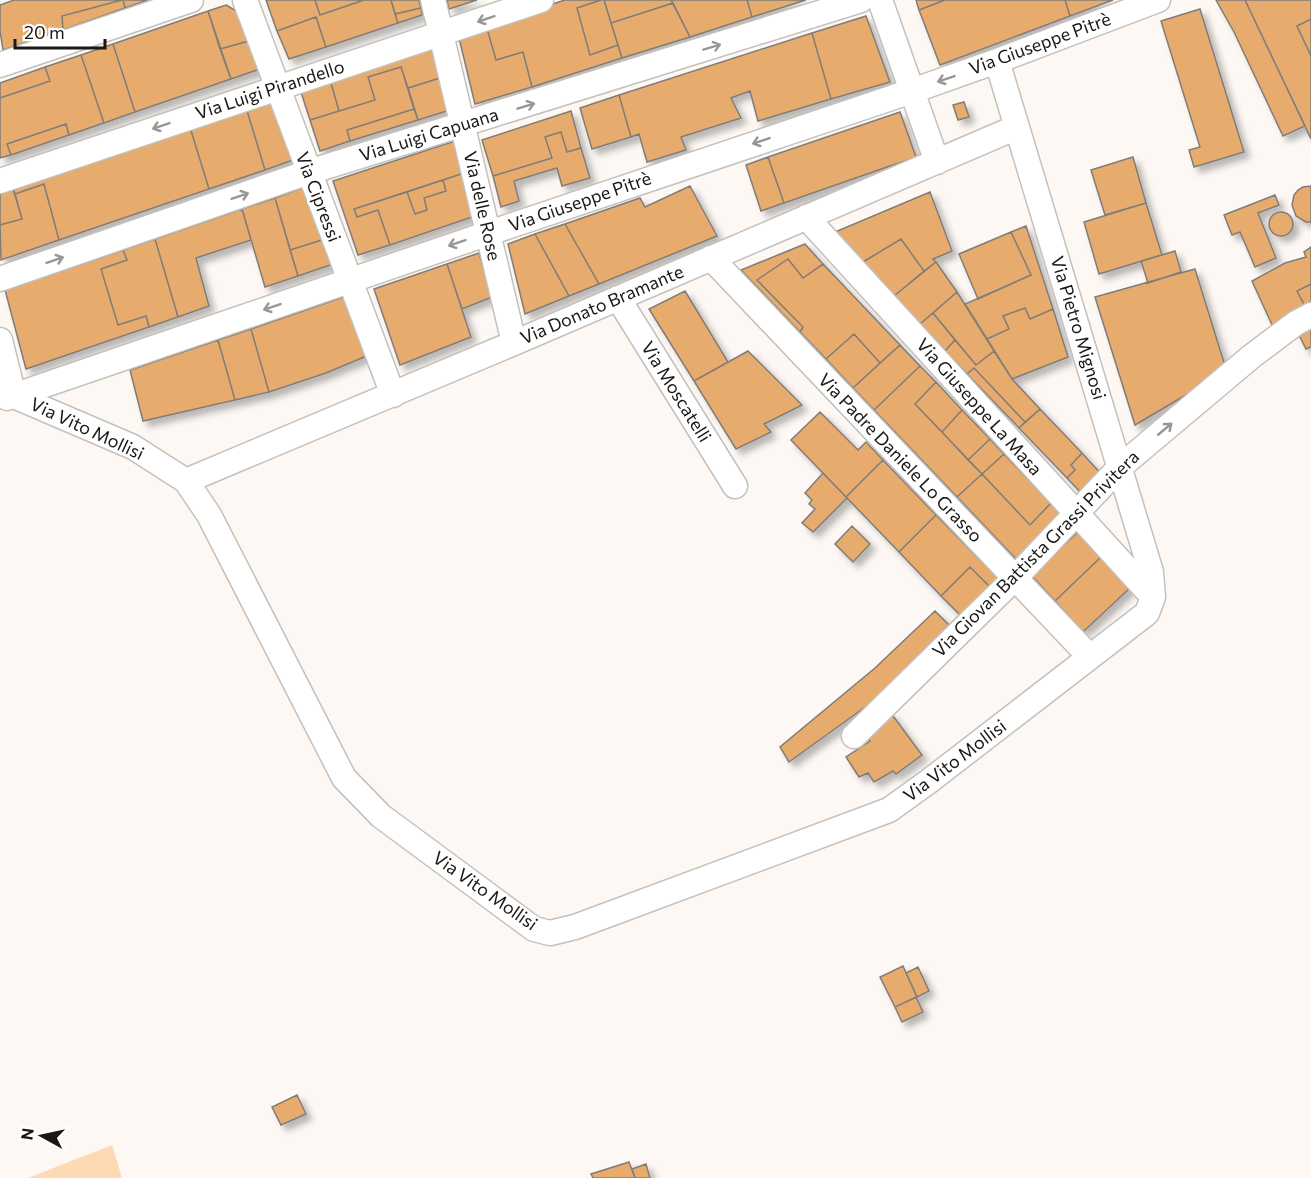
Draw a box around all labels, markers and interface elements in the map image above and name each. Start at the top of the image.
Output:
street label: Via Giuseppe Pitrè [966,7,1114,79]
scale bar [15,12,105,50]
one-way arrow [477,14,496,25]
text: 20 m [24,21,65,43]
one-way arrow [702,41,721,52]
street label: Via Luigi Pirandello [193,55,347,123]
one-way arrow [937,74,956,85]
one-way arrow [516,99,535,110]
street label: Via Luigi Capuana [357,102,501,166]
one-way arrow [152,122,171,133]
one-way arrow [752,136,771,147]
street label: Via Cipressi [292,148,346,245]
street label: Via delle Rose [460,149,506,263]
street label: Via Giuseppe Pitrè [505,166,654,236]
one-way arrow [230,190,249,201]
one-way arrow [448,239,467,250]
one-way arrow [45,253,64,264]
street label: Via Pietro Mignosi [1047,253,1111,402]
street label: Via Donato Bramante [517,260,687,348]
one-way arrow [264,302,282,313]
street label: Via Giuseppe La Masa [912,333,1047,479]
street label: Via Moscatelli [637,337,717,446]
street label: Via Padre Daniele Lo Grasso [814,368,987,546]
street label: Via Vito Mollisi [27,392,148,464]
one-way arrow [1157,422,1172,436]
street label: Via Giovan Battista Grassi Privitera [927,445,1143,661]
street label: Via Vito Mollisi [899,714,1010,806]
street label: Via Vito Mollisi [429,846,542,934]
north arrow [12,1106,72,1166]
text: N [16,1127,37,1141]

